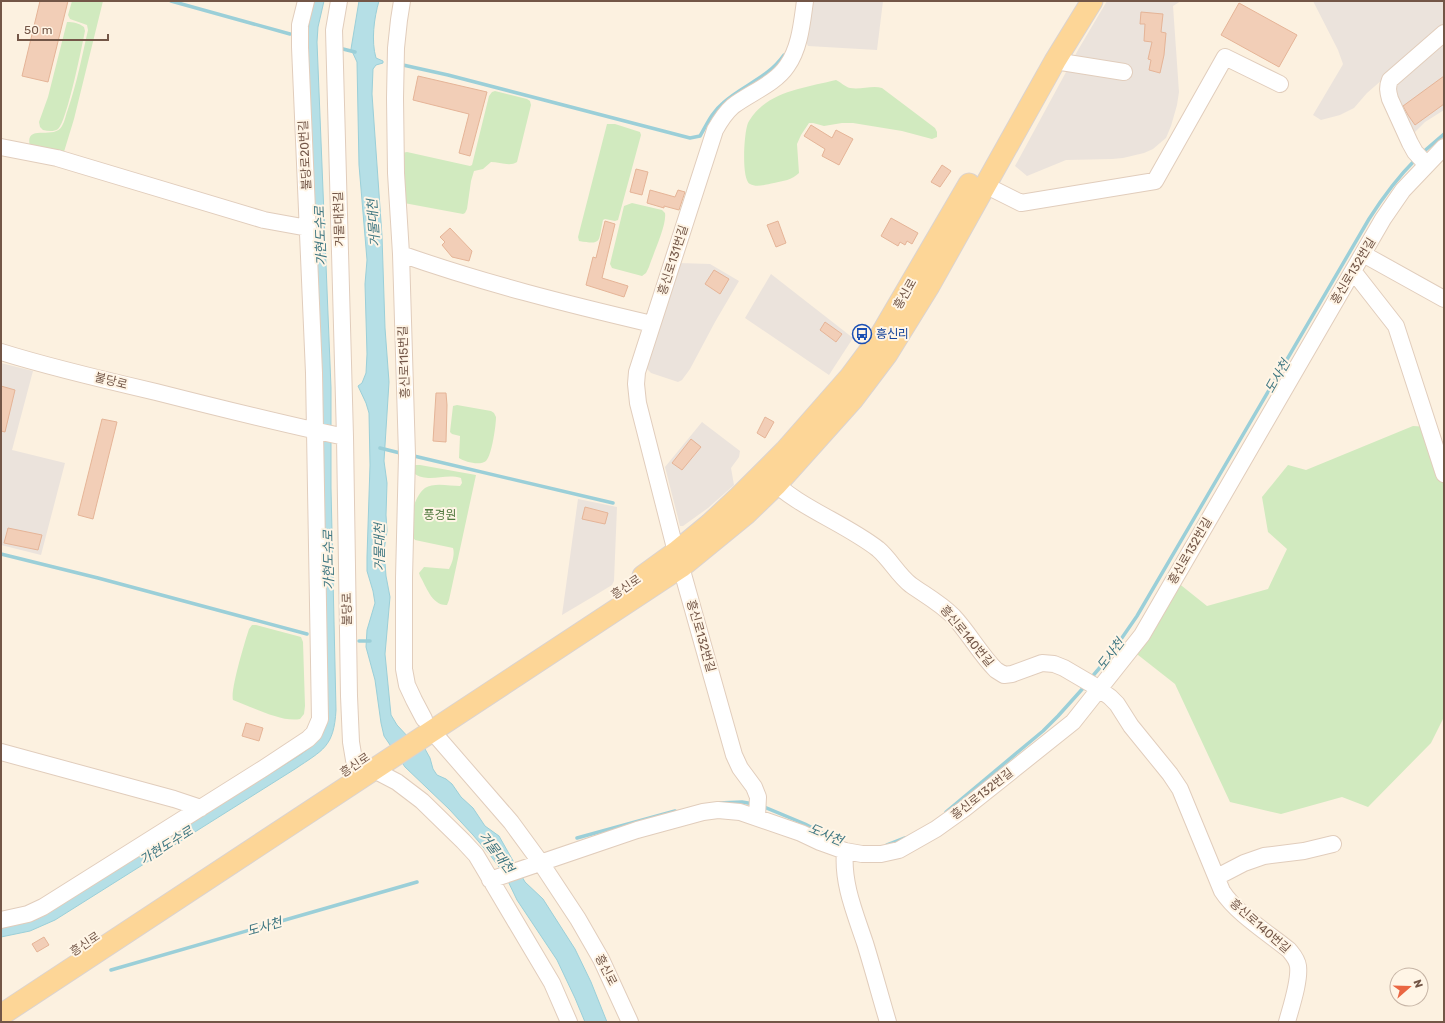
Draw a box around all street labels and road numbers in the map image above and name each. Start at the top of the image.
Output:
street label: 불당로20번길 [296,120,314,190]
street label: 거물대천길 [331,191,347,247]
street label: 흥신로131번길 [655,223,691,297]
street label: 흥신로132번길 [1328,235,1378,307]
street label: 흥신로 [891,276,919,312]
street label: 흥신로115번길 [396,325,412,399]
street label: 불당로 [93,370,129,392]
street label: 흥신로132번길 [1165,515,1215,587]
street label: 흥신로 [608,572,644,602]
street label: 불당로 [340,592,354,626]
street label: 흥신로132번길 [684,598,718,674]
street label: 흥신로140번길 [937,603,997,669]
street label: 흥신로 [337,750,373,780]
street label: 흥신로132번길 [948,766,1016,822]
street label: 흥신로140번길 [1227,896,1293,956]
street label: 흥신로 [67,929,103,959]
street label: 흥신로 [592,952,620,988]

